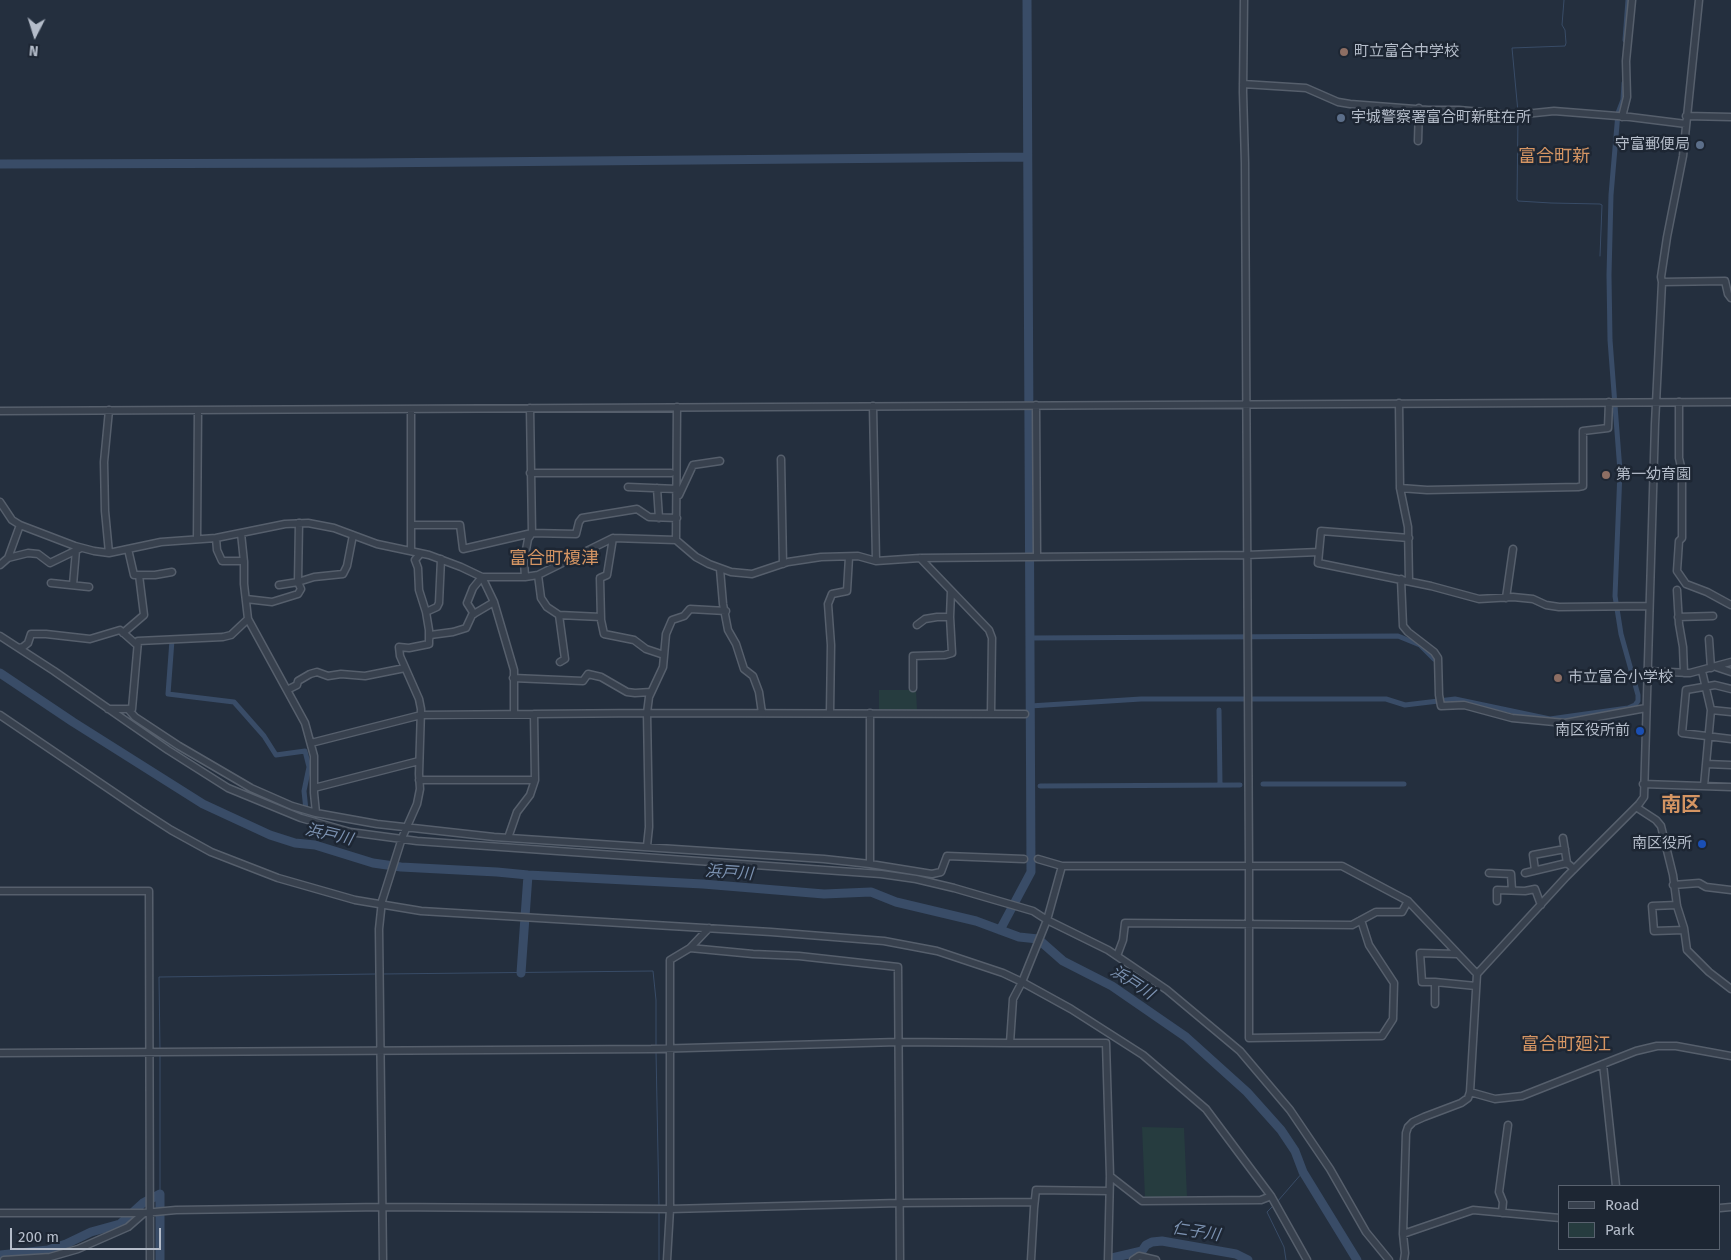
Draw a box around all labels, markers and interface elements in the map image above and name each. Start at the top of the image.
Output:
north arrow [10,10,60,60]
text: N [28,42,39,59]
place label: 町立富合中学校 [1354,43,1459,61]
marker: 町立富合中学校 [1338,46,1350,58]
place label: 宇城警察署富合町新駐在所 [1351,109,1531,127]
marker: 宇城警察署富合町新駐在所 [1335,112,1347,124]
place label: 守富郵便局 [1615,136,1690,154]
marker: 守富郵便局 [1694,139,1706,151]
district label: 富合町新 [1518,146,1590,168]
place label: 第一幼育園 [1616,466,1691,484]
marker: 第一幼育園 [1600,469,1612,481]
district label: 富合町榎津 [509,548,599,570]
place label: 市立富合小学校 [1568,669,1673,687]
marker: 市立富合小学校 [1552,672,1564,684]
place label: 南区役所前 [1555,722,1630,740]
marker: 南区役所前 [1634,725,1646,737]
district label: 南区 [1661,793,1701,817]
water label: 浜戸川 [303,820,355,850]
place label: 南区役所 [1632,835,1692,853]
marker: 南区役所 [1696,838,1708,850]
water label: 浜戸川 [704,862,754,884]
water label: 浜戸川 [1107,962,1157,1004]
district label: 富合町廻江 [1521,1034,1611,1056]
legend [1558,1185,1721,1250]
text: Road [1605,1196,1640,1214]
scale bar [12,1218,164,1250]
water label: 仁子川 [1171,1219,1221,1245]
text: Park [1605,1221,1635,1239]
text: 200 m [18,1228,59,1246]

